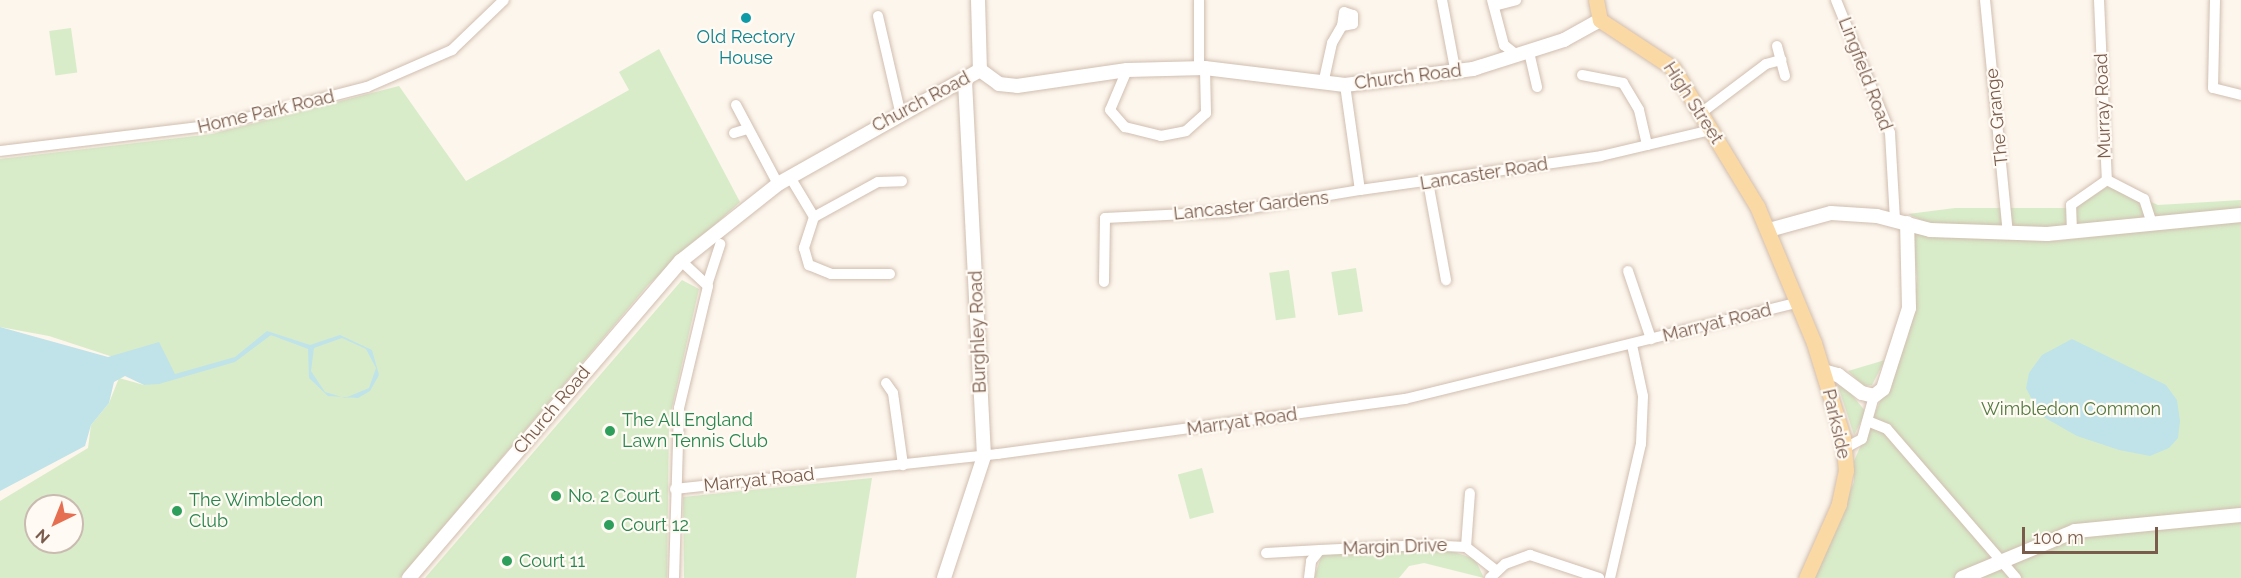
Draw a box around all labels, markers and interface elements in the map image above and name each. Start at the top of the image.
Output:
marker: Old Rectory House [739,11,753,25]
street label: Lingfield Road [1833,14,1897,134]
place label: Old Rectory House [697,27,795,70]
street label: Murray Road [2090,53,2116,159]
street label: High Street [1659,58,1727,148]
street label: Church Road [1353,60,1463,94]
street label: Church Road [868,67,974,137]
street label: The Grange [1981,67,2013,167]
street label: Home Park Road [195,86,337,138]
street label: Lancaster Road [1418,153,1550,195]
street label: Lancaster Gardens [1172,187,1330,225]
street label: Burghley Road [965,270,991,394]
street label: Marryat Road [1660,299,1774,347]
street label: Church Road [509,362,595,458]
street label: Parkside [1817,387,1855,461]
park label: Wimbledon Common [1981,398,2161,420]
street label: Marryat Road [1185,404,1299,440]
place label: The All England Lawn Tennis Club [622,410,769,452]
marker: The All England Lawn Tennis Club [603,424,617,438]
street label: Marryat Road [703,463,815,497]
place label: No. 2 Court [568,485,660,507]
marker: No. 2 Court [549,489,563,503]
place label: The Wimbledon Club [189,490,324,532]
north arrow [24,494,84,554]
marker: The Wimbledon Club [170,504,184,518]
place label: Court 12 [621,514,689,536]
scale bar [2025,515,2162,553]
marker: Court 12 [602,518,616,532]
text: N [32,525,54,547]
text: 100 m [2033,527,2084,548]
street label: Margin Drive [1342,534,1448,560]
place label: Court 11 [519,550,585,572]
marker: Court 11 [500,554,514,568]

